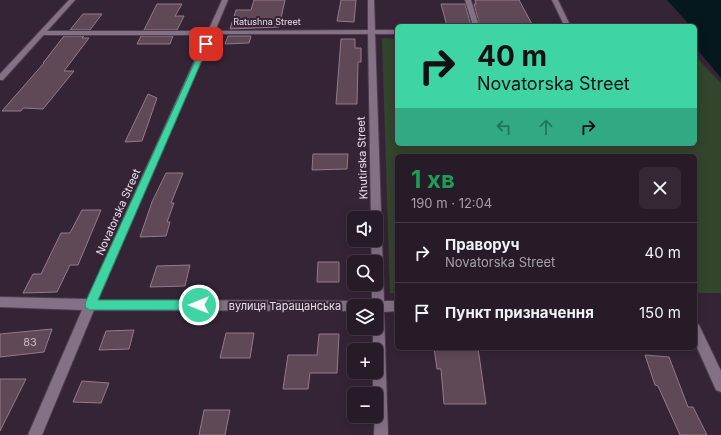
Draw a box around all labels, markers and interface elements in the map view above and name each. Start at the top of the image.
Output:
street label: Ratushna Street [233,16,301,27]
pin [189,27,223,61]
icon: arrive [195,33,217,55]
text: 40 m [477,39,547,73]
icon: right [411,40,463,92]
text: Novatorska Street [477,73,630,94]
street label: Khutirska Street [354,116,370,200]
icon: left [493,116,515,138]
icon: ahead [535,116,557,138]
icon: right [577,116,599,138]
text: 1 хв [411,165,455,194]
street label: Novatorska Street [93,166,144,257]
button: close [639,167,681,209]
text: 190 m · 12:04 [411,195,492,211]
map controls [347,211,383,423]
button: sound [347,211,383,247]
text: Праворуч [445,235,519,254]
icon: right [411,242,433,264]
text: 40 m [644,243,681,262]
text: Novatorska Street [445,254,555,270]
button: search [347,255,383,291]
position arrow [178,284,220,326]
street label: вулиця Таращанська [229,299,341,313]
button: layers [347,299,383,335]
icon: arrive [411,302,433,324]
text: Пункт призначення [445,303,594,322]
text: 150 m [639,303,681,322]
house number: 83 [23,335,37,349]
button: + [347,343,383,379]
button: − [347,387,383,423]

